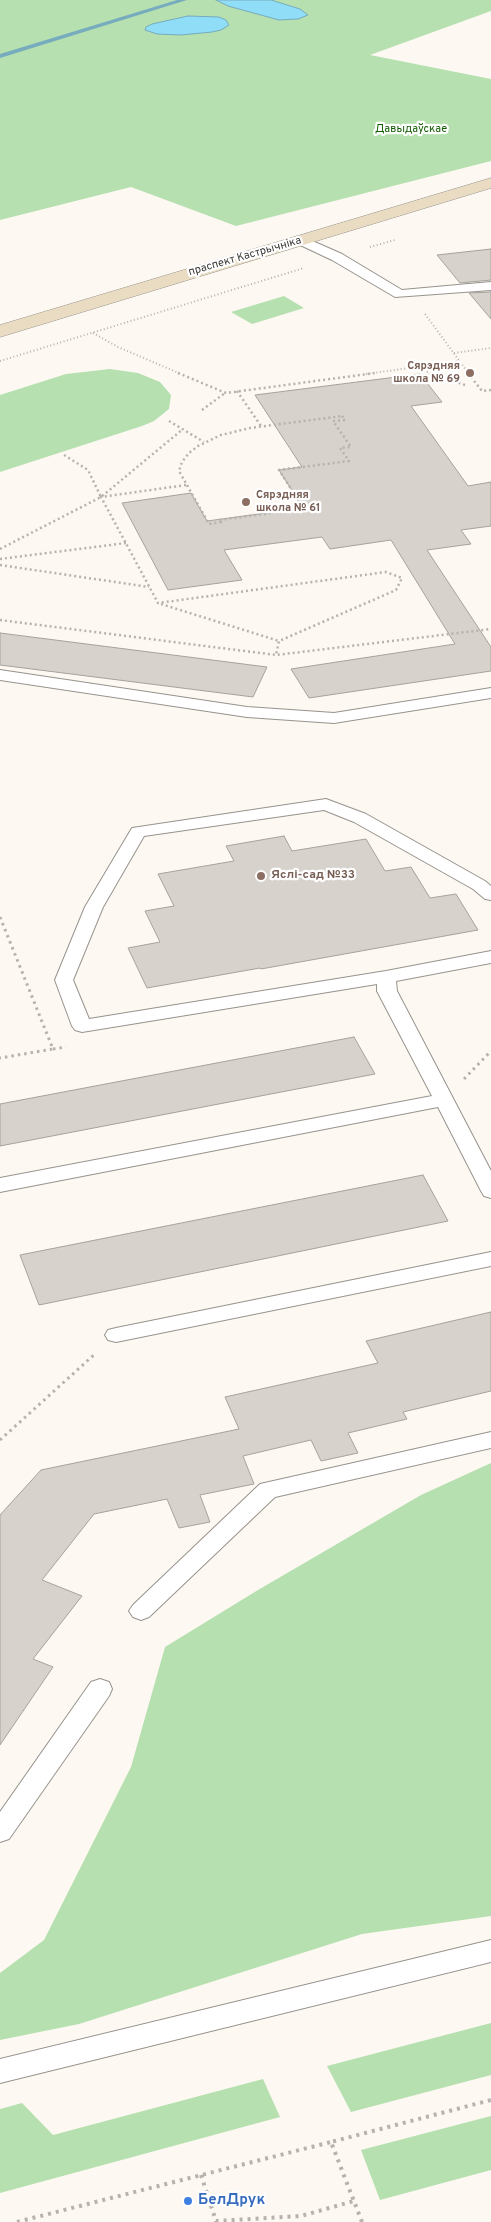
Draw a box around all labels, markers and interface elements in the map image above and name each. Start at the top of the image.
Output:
park label: Давыдаўскае [375,123,447,137]
street label: праспект Кастрычніка [187,235,303,279]
place label: Сярэдняя школа № 69 [393,360,460,386]
marker: Сярэдняя школа № 69 [464,367,476,379]
place label: Сярэдняя школа № 61 [256,489,320,515]
marker: Сярэдняя школа № 61 [240,496,252,508]
place label: Яслі-сад №33 [271,869,355,883]
marker: Яслі-сад №33 [255,870,267,882]
place label: БелДрук [198,2192,265,2210]
marker: БелДрук [182,2195,194,2207]

